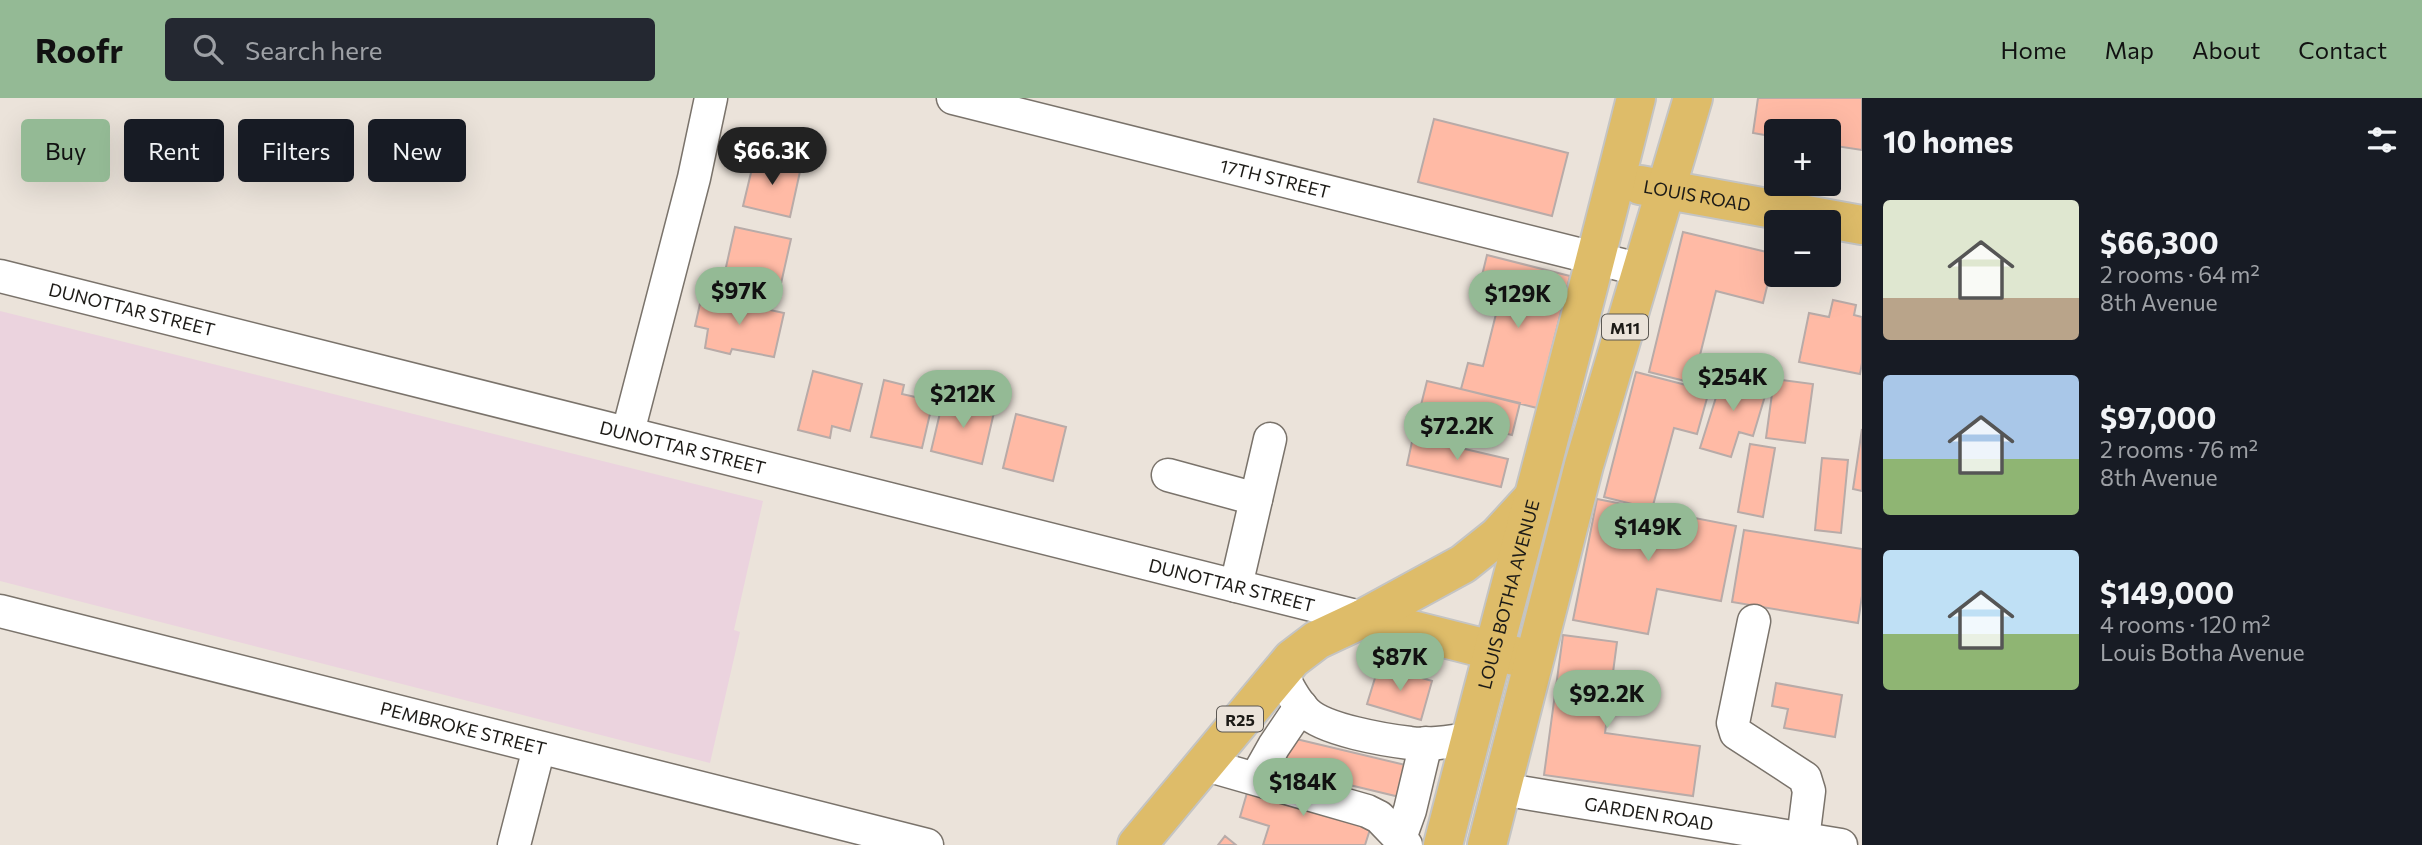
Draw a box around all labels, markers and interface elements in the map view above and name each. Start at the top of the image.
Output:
search box [165,18,655,81]
text: Roofr [35,29,123,70]
icon: search [189,30,227,68]
text: Search here [245,34,383,65]
text: Home [2001,35,2067,64]
text: Map [2105,35,2154,64]
text: About [2192,35,2260,64]
text: Contact [2298,35,2387,64]
chip: Buy [21,119,110,182]
chip: Rent [124,119,224,182]
chip: Filters [238,119,354,182]
chip: New [368,119,466,182]
map controls [1764,119,1841,287]
button: + [1764,119,1841,196]
icon: filters [2363,121,2401,159]
text: 10 homes [1883,122,2013,159]
pin: $66.3K [715,127,829,187]
text: $66.3K [734,136,810,164]
street label: 17TH STREET [1218,154,1332,203]
street label: LOUIS ROAD [1642,175,1752,216]
button: − [1764,210,1841,287]
text: $66,300 [2100,223,2219,260]
icon: home [1939,228,2023,312]
text: 2 rooms · 64 m² [2100,260,2260,288]
pin: $97K [698,268,780,327]
pin: $129K [1469,271,1567,330]
text: $97K [711,276,767,304]
street label: DUNOTTAR STREET [47,278,217,340]
text: $129K [1485,279,1551,307]
text: 8th Avenue [2100,288,2218,316]
road number: M11 [1602,314,1648,340]
pin: $254K [1684,354,1782,413]
text: $254K [1698,362,1768,390]
pin: $212K [914,370,1012,430]
text: $212K [930,379,996,407]
text: $97,000 [2100,398,2216,435]
pin: $72.2K [1400,402,1514,462]
icon: home [1939,403,2023,487]
text: $72.2K [1420,411,1494,439]
street label: DUNOTTAR STREET [598,416,768,479]
text: 2 rooms · 76 m² [2100,435,2258,463]
text: 8th Avenue [2100,463,2218,491]
street label: LOUIS BOTHA AVENUE [1473,497,1544,692]
pin: $149K [1599,504,1697,563]
text: $149K [1614,512,1682,540]
street label: DUNOTTAR STREET [1147,553,1317,616]
text: $149,000 [2100,573,2234,610]
icon: home [1939,578,2023,662]
text: 4 rooms · 120 m² [2100,610,2271,638]
pin: $87K [1359,634,1441,693]
text: Louis Botha Avenue [2100,638,2305,666]
text: $87K [1372,642,1428,670]
pin: $92.2K [1550,670,1664,730]
text: $92.2K [1569,679,1645,707]
street label: PEMBROKE STREET [378,696,549,760]
road number: R25 [1217,706,1263,732]
pin: $184K [1254,758,1352,818]
text: $184K [1269,767,1337,795]
street label: GARDEN ROAD [1583,792,1715,835]

